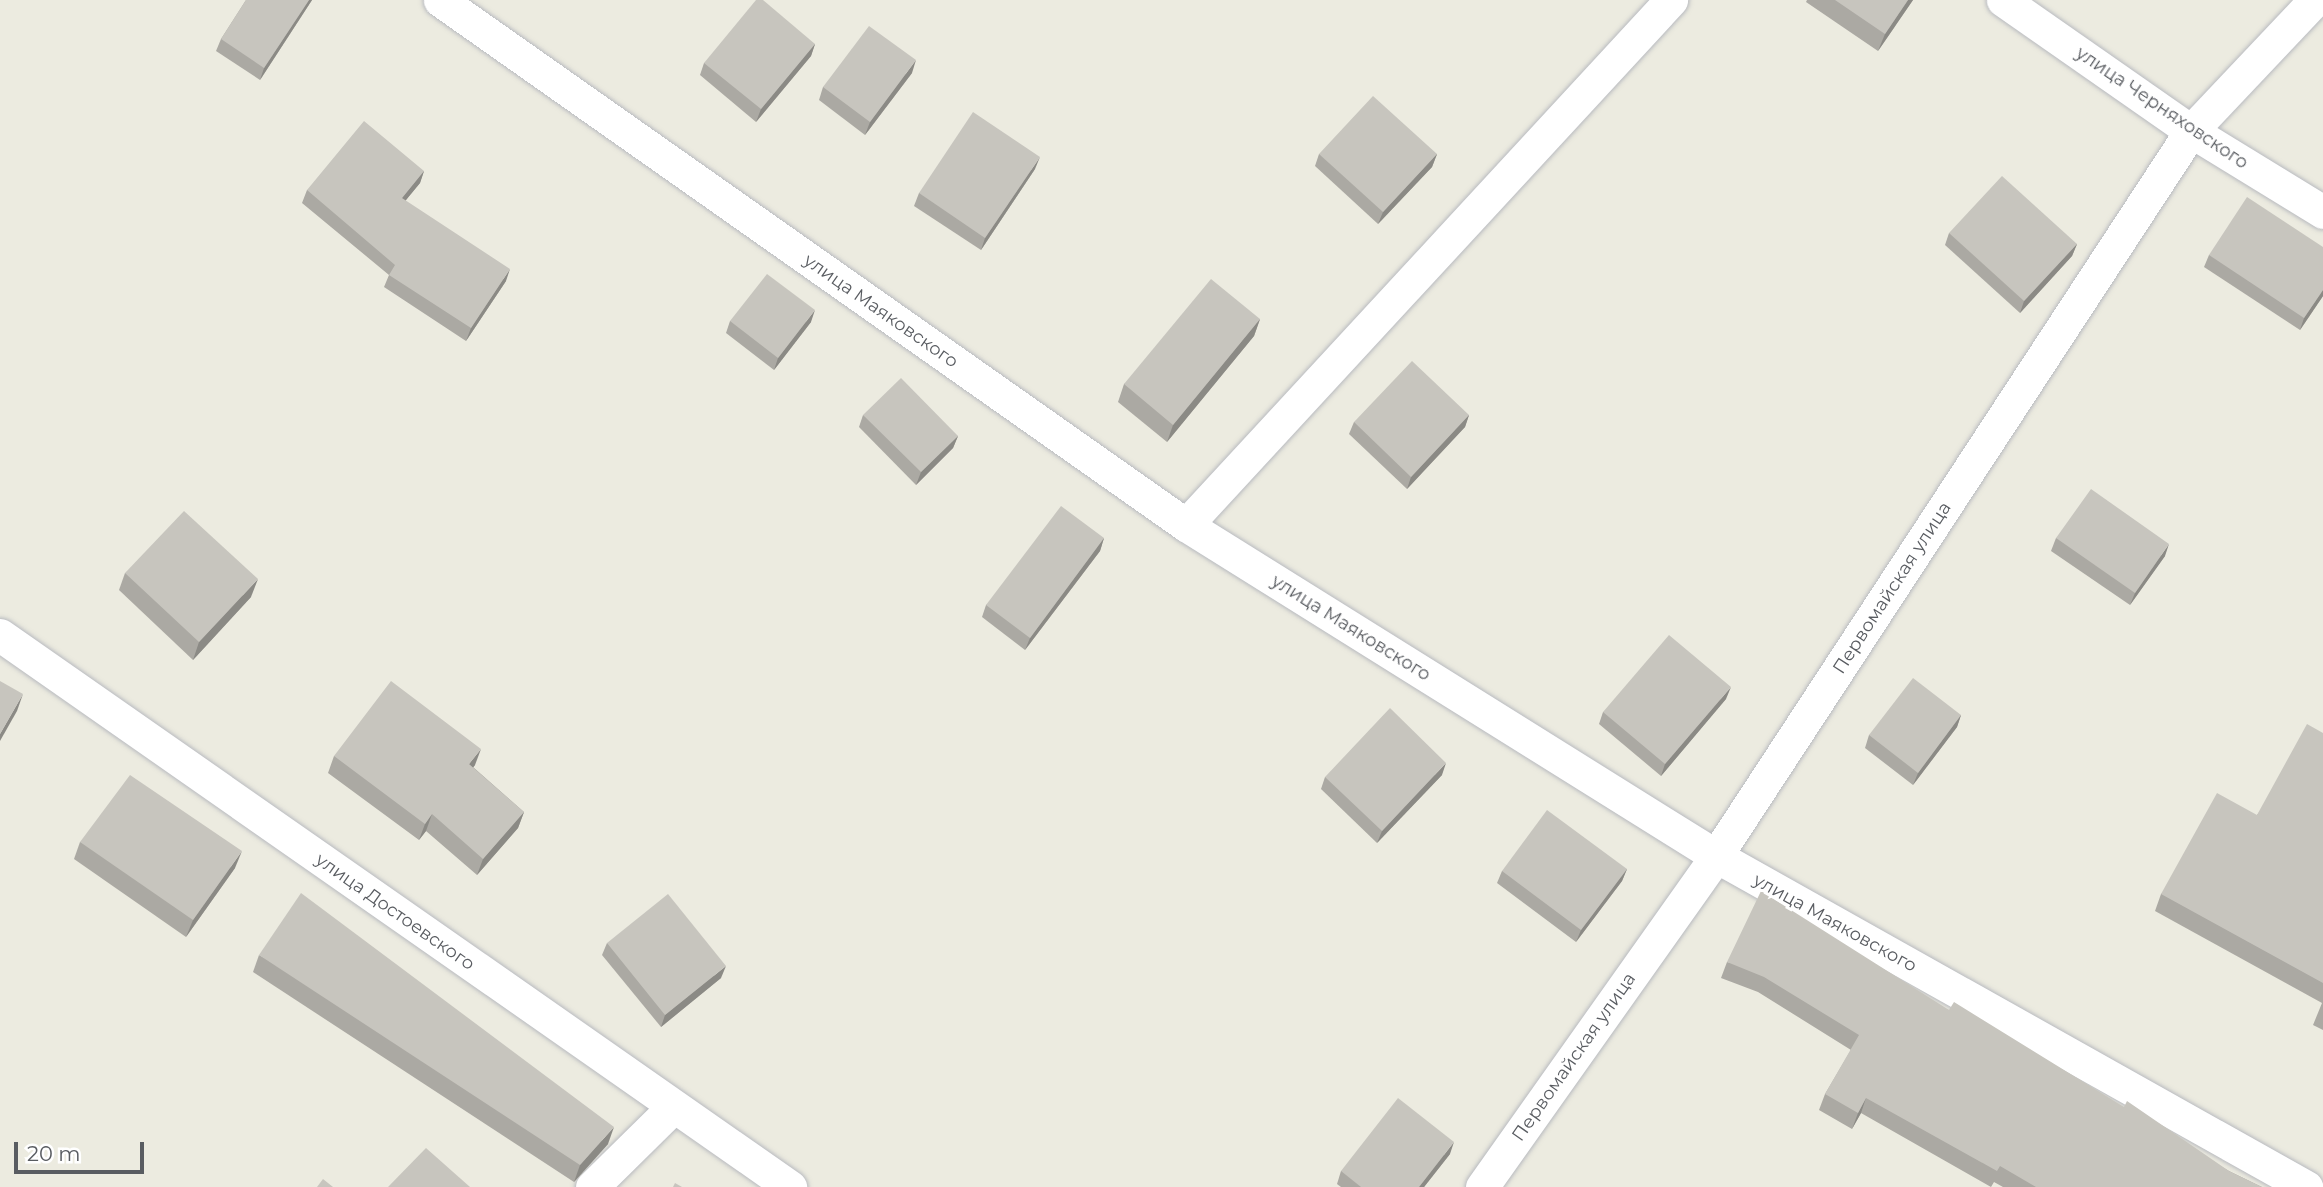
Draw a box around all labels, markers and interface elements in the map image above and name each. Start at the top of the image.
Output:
street label: улица Черняховского [2072,42,2252,174]
street label: улица Маяковского [800,250,962,372]
street label: Первомайская улица [1828,498,1956,678]
street label: улица Маяковского [1267,570,1435,686]
street label: улица Достоевского [311,849,479,975]
street label: улица Маяковского [1750,869,1920,977]
street label: Первомайская улица [1508,969,1640,1145]
scale bar [18,1128,147,1172]
text: 20 m [27,1141,81,1166]

